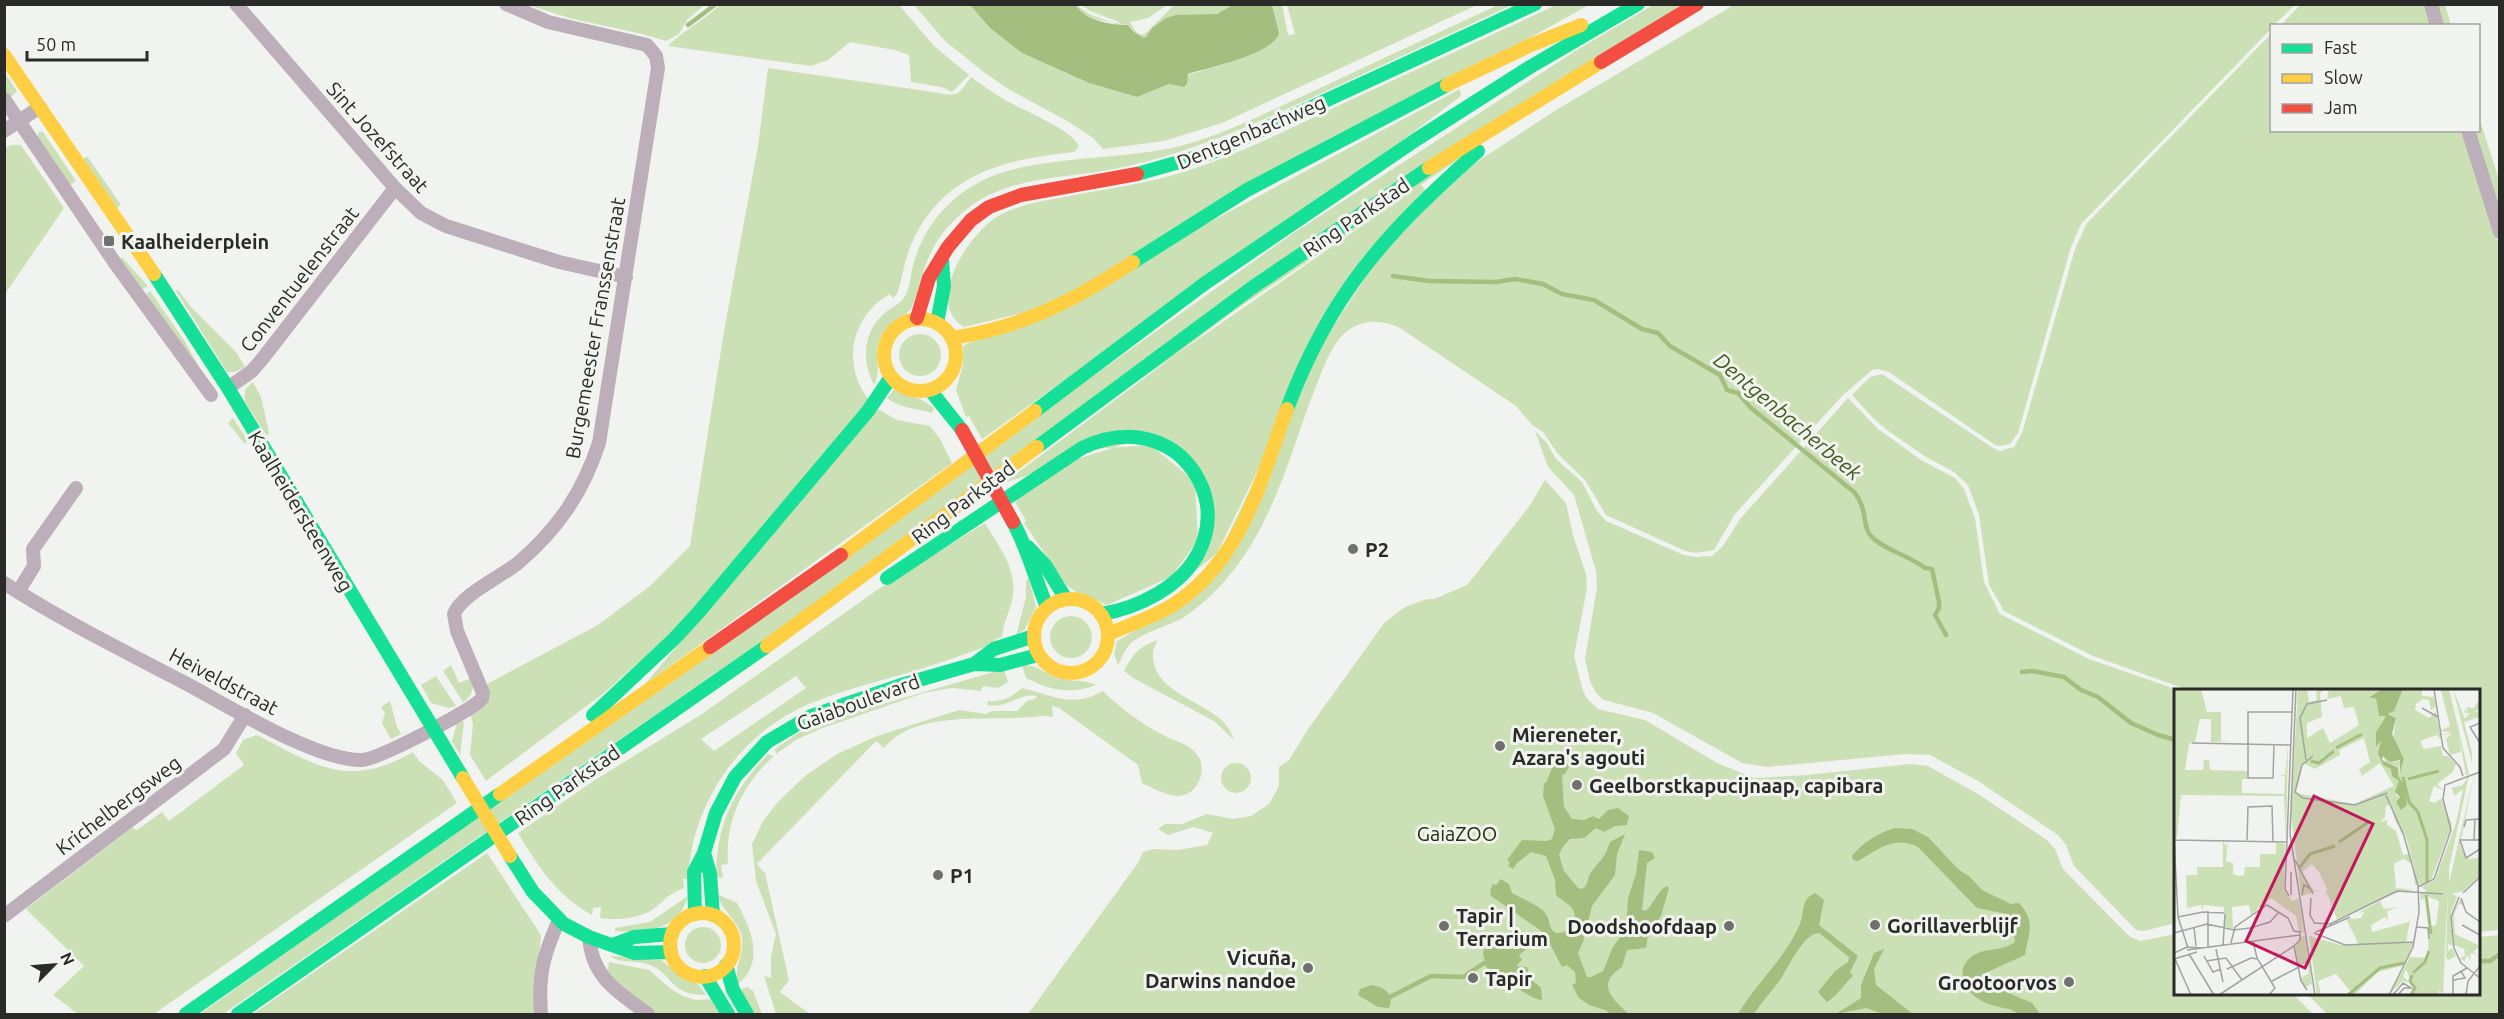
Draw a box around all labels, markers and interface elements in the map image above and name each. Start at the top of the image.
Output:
scale bar [27,24,147,62]
legend [2270,24,2480,132]
text: 50 m [36,34,76,54]
text: Fast [2324,37,2357,57]
text: Slow [2324,67,2363,87]
street label: Sint Jozefstraat [322,77,434,197]
street label: Dentgenbachweg [1173,90,1329,174]
text: Jam [2324,97,2358,117]
street label: Ring Parkstad [1299,173,1413,261]
street label: Burgemeester Franssenstraat [561,195,629,461]
street label: Conventuelenstraat [235,202,363,356]
place label: Kaalheiderplein [121,230,269,253]
marker: Kaalheiderplein [102,234,116,248]
water label: Dentgenbacherbeek [1709,347,1867,485]
street label: Kaalheidersteenweg [244,426,358,596]
street label: Ring Parkstad [907,456,1019,548]
place label: P2 [1365,538,1389,561]
marker: P2 [1346,542,1360,556]
street label: Heiveldstraat [166,643,283,719]
street label: Gaiaboulevard [793,669,923,735]
inset map [2174,689,2480,995]
place label: Miereneter, Azara's agouti [1512,723,1645,769]
marker: Miereneter, Azara's agouti [1493,739,1507,753]
street label: Ring Parkstad [510,740,624,830]
street label: Krichelbergsweg [51,751,185,859]
place label: Geelborstkapucijnaap, capibara [1589,774,1884,797]
marker: Geelborstkapucijnaap, capibara [1570,778,1584,792]
park label: GaiaZOO [1417,822,1497,845]
place label: P1 [950,864,974,887]
marker: P1 [931,868,945,882]
place label: Tapir | Terrarium [1456,904,1548,950]
place label: Gorillaverblijf [1887,914,2019,937]
place label: Doodshoofdaap [1567,915,1717,938]
marker: Gorillaverblijf [1868,918,1882,932]
marker: Tapir | Terrarium [1437,919,1451,933]
marker: Doodshoofdaap [1722,919,1736,933]
north arrow [24,935,84,995]
place label: Vicuña, Darwins nandoe [1145,946,1296,992]
text: N [57,949,78,968]
marker: Vicuña, Darwins nandoe [1301,961,1315,975]
place label: Tapir [1485,967,1533,990]
marker: Tapir [1466,971,1480,985]
place label: Grootoorvos [1938,971,2057,994]
marker: Grootoorvos [2062,975,2076,989]

